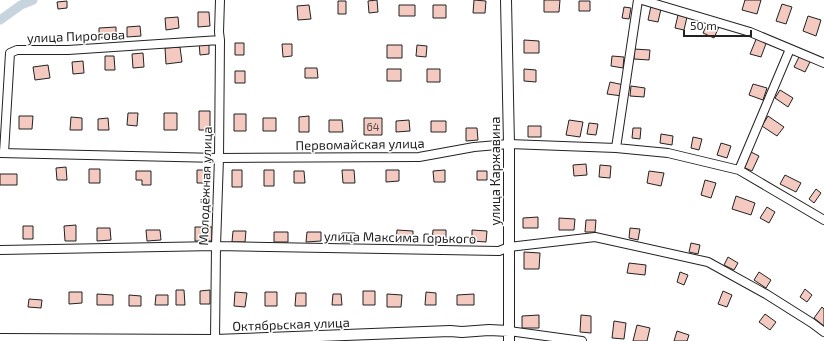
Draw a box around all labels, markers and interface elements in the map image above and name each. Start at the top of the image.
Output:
scale bar [684,12,751,38]
text: 50 m [690,18,717,32]
street label: улица Пирогова [27,26,125,46]
street label: улица Каржавина [487,117,503,225]
house number: 64 [366,120,380,133]
street label: Молодёжная улица [195,126,215,246]
street label: Первомайская улица [295,135,425,153]
street label: улица Максима Горького [324,228,476,246]
street label: Октябрьская улица [232,314,350,334]

